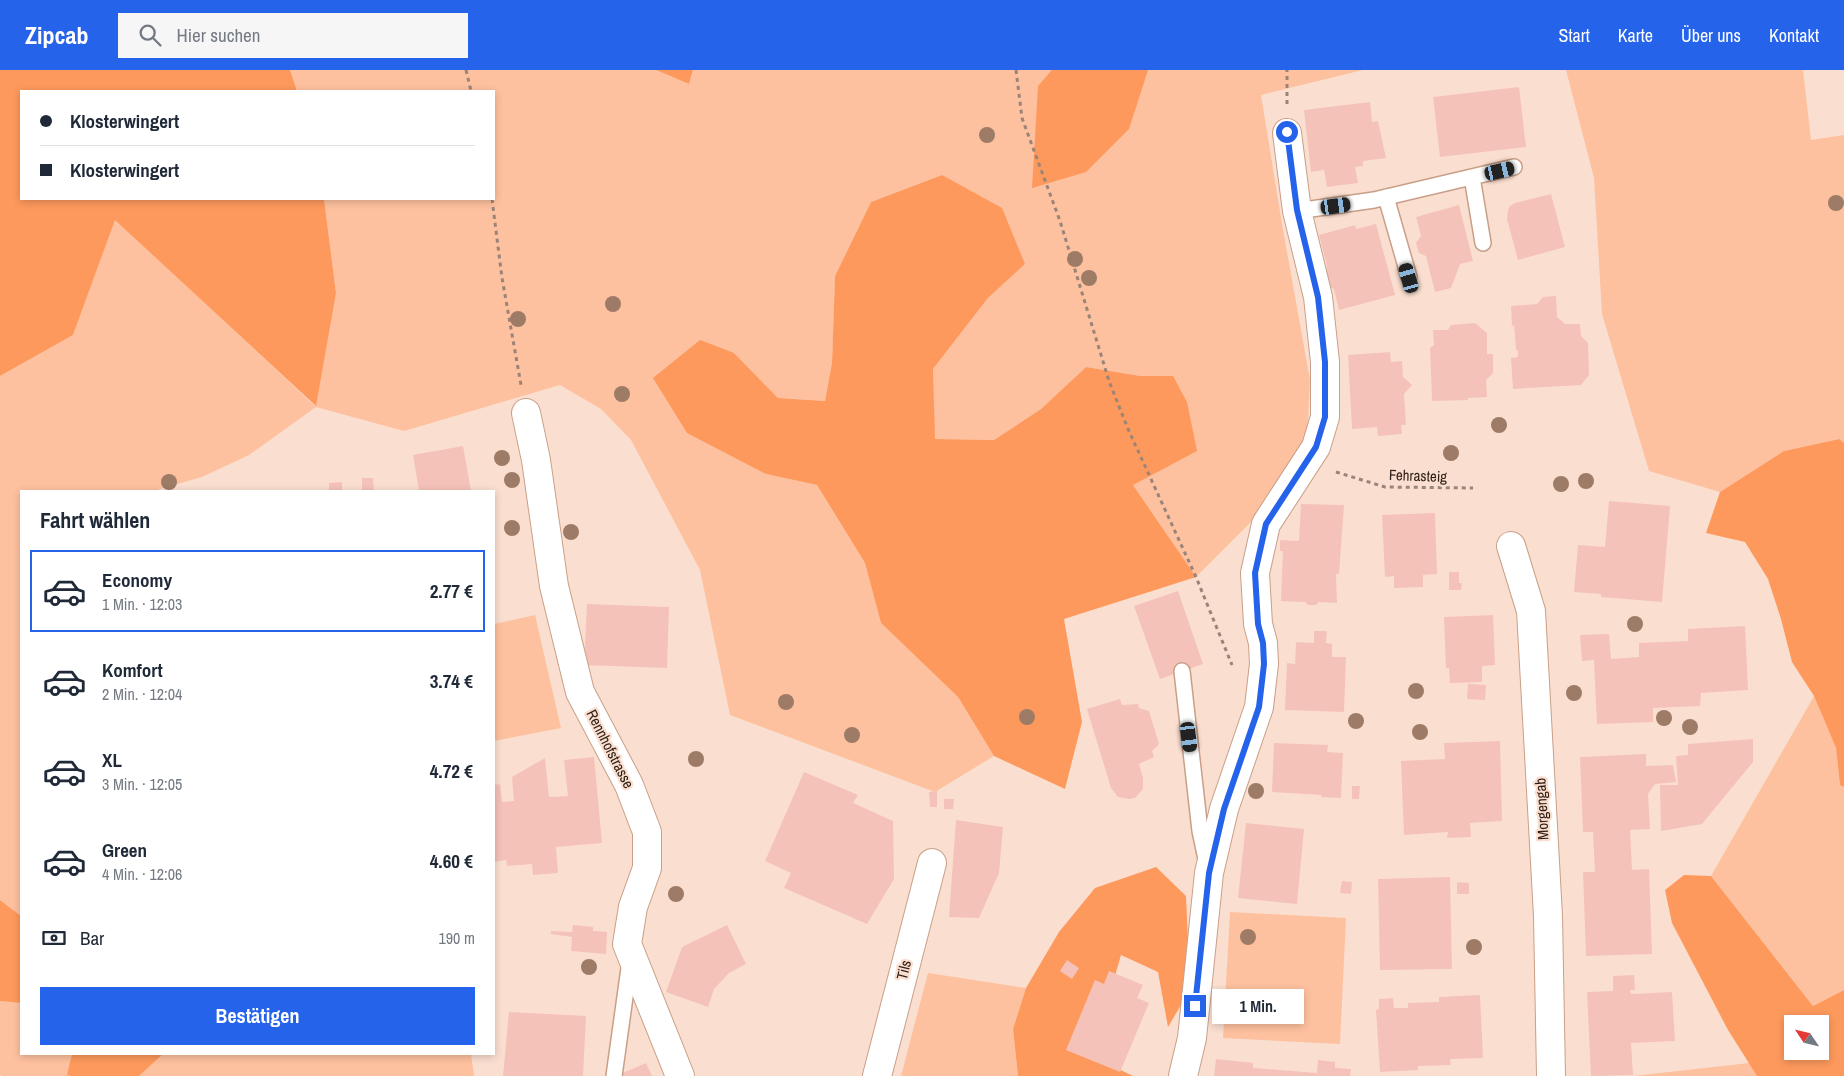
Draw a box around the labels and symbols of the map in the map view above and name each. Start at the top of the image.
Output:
route start [1276,121,1298,143]
car [1483,160,1516,182]
car [1320,196,1351,216]
car [1397,262,1420,294]
street label: Fehrasteig [1389,464,1448,487]
street label: Rennhofstrasse [582,706,639,792]
car [1179,721,1198,753]
street label: Morgengab [1529,777,1554,841]
street label: Tils [891,958,916,982]
callout: 1 Min. [1212,988,1305,1024]
route end [1184,995,1206,1017]
north arrow [1784,1015,1829,1060]

